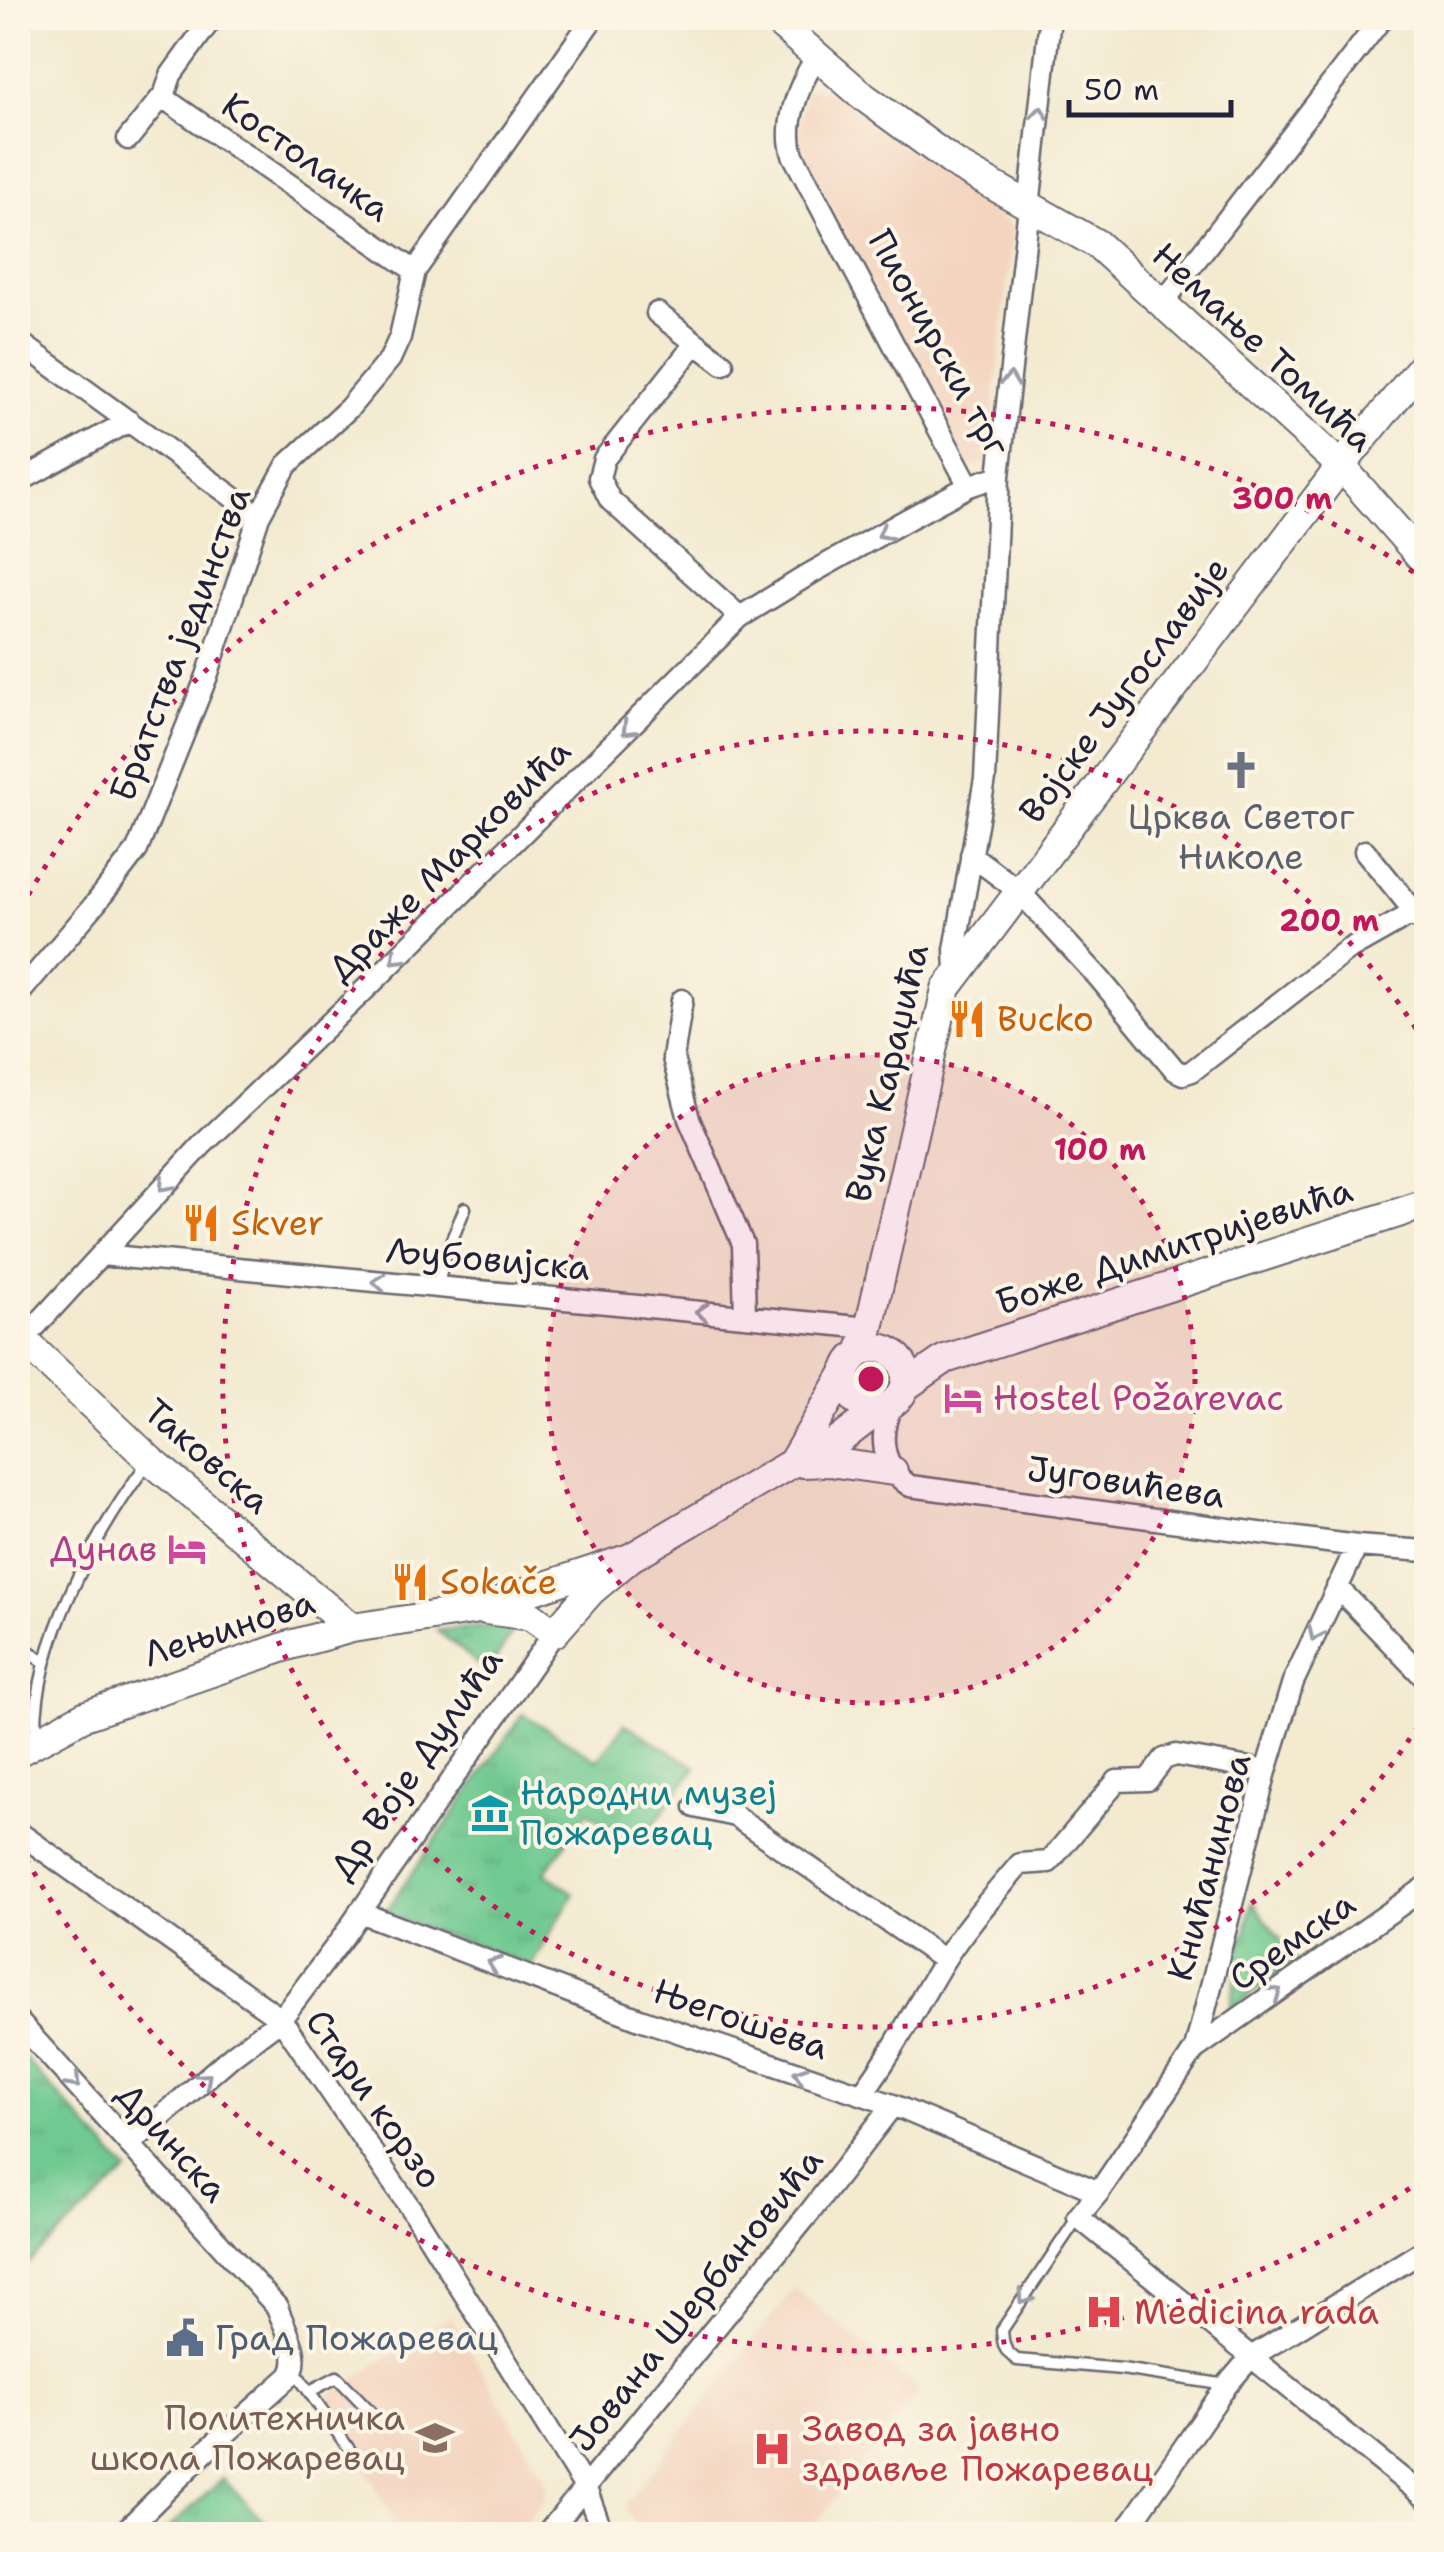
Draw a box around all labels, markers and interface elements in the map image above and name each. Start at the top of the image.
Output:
scale bar [1069,55,1232,117]
text: 50 m [1084,69,1159,110]
street label: Костолачка [213,81,400,232]
one-way arrow [1029,104,1050,120]
street label: Пионирски трг [858,221,1021,465]
street label: Немање Томића [1142,231,1385,462]
one-way arrow [999,370,1020,386]
text: 300 m [1232,478,1332,519]
street label: Братства јединства [98,480,261,808]
one-way arrow [876,520,894,540]
street label: Војске Југославије [1008,547,1239,832]
one-way arrow [621,717,639,735]
street label: Драже Марковића [317,728,581,991]
church icon: Црква Светог Николе [1220,749,1262,791]
place label: Црква Светог Николе [1127,793,1355,880]
text: 200 m [1279,900,1379,941]
street label: Вука Караџића [834,939,939,1207]
one-way arrow [391,946,409,964]
place label: Bucko [997,995,1094,1042]
restaurant icon: Bucko [946,998,988,1040]
text: 100 m [1054,1129,1146,1170]
street label: Боже Димитријевића [990,1166,1358,1325]
one-way arrow [159,1173,177,1192]
place label: Skver [231,1199,324,1246]
restaurant icon: Skver [180,1202,222,1244]
street label: Љубовијска [384,1226,592,1291]
one-way arrow [370,1271,386,1293]
one-way arrow [694,1302,710,1324]
centre of rings [853,1361,889,1397]
place label: Hostel Požarevac [993,1374,1284,1421]
hotel icon: Hostel Požarevac [942,1377,984,1419]
street label: Таковска [134,1387,281,1524]
street label: Југовићева [1024,1444,1228,1519]
place label: Дунав [50,1525,157,1572]
hotel icon: Дунав [166,1528,208,1570]
place label: Sokače [440,1558,557,1605]
restaurant icon: Sokače [389,1561,431,1603]
street label: Лењинова [137,1578,321,1677]
one-way arrow [1308,1624,1328,1642]
street label: Др Воје Дулића [318,1639,513,1889]
street label: Книћанинова [1156,1748,1262,1986]
place label: Народни музеј Пожаревац [520,1769,777,1856]
museum icon: Народни музеј Пожаревац [469,1792,511,1834]
street label: Сремска [1219,1880,1364,2001]
one-way arrow [487,1955,504,1976]
street label: Његошева [648,1967,835,2070]
one-way arrow [1264,1987,1282,2005]
street label: Стари корзо [295,1999,454,2198]
one-way arrow [793,2065,810,2085]
one-way arrow [62,2070,80,2089]
street label: Дринска [106,2072,239,2212]
one-way arrow [193,2073,211,2091]
street label: Јована Шербановића [558,2138,833,2462]
one-way arrow [1017,2288,1036,2306]
place label: Medicina rada [1134,2288,1379,2335]
hospital icon: Medicina rada [1083,2291,1125,2333]
place label: Град Пожаревац [215,2314,499,2361]
public building icon: Град Пожаревац [164,2317,206,2359]
place label: Политехничка школа Пожаревац [90,2394,405,2481]
place label: Завод за јавно здравље Пожаревац [802,2405,1153,2492]
school or university icon: Политехничка школа Пожаревац [414,2417,456,2459]
hospital icon: Завод за јавно здравље Пожаревац [751,2428,793,2470]

